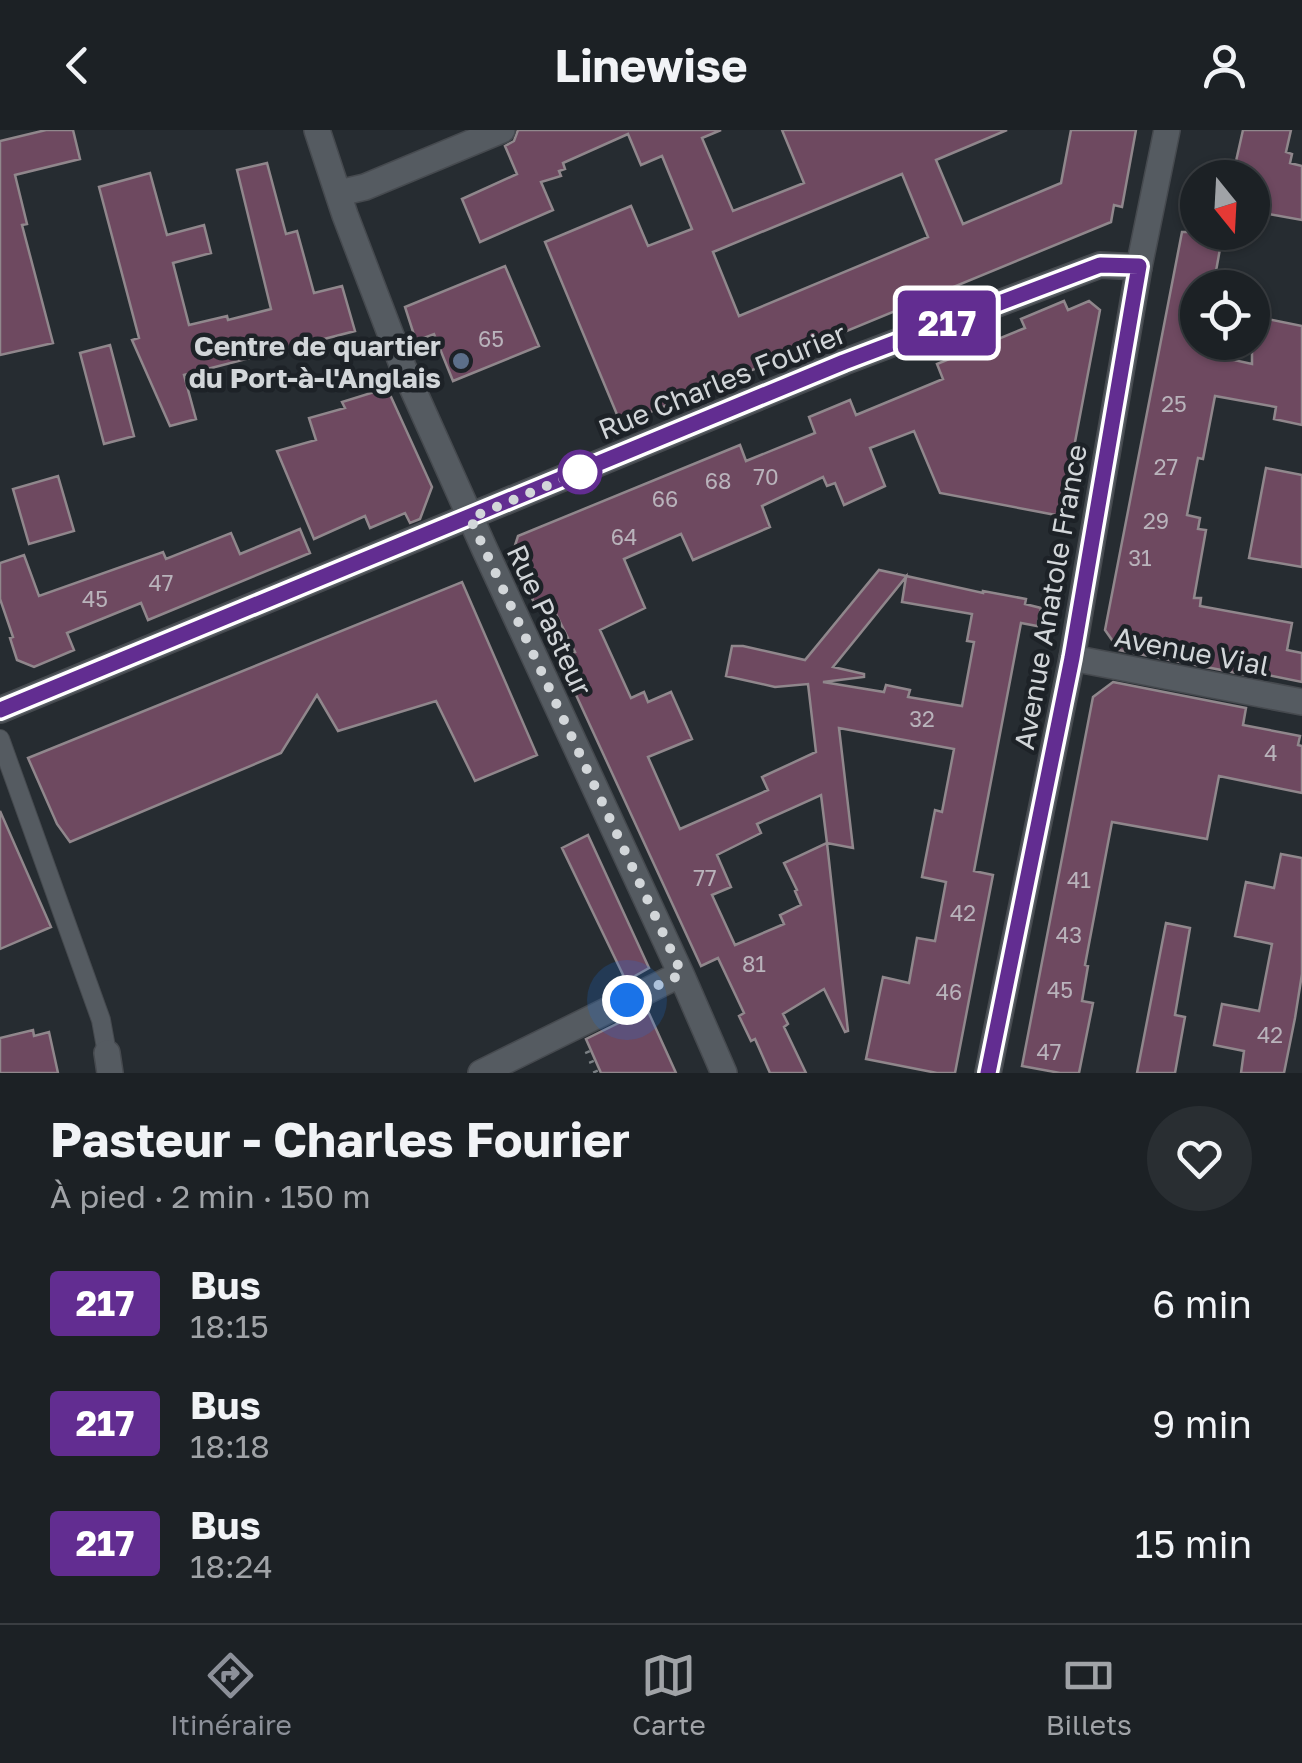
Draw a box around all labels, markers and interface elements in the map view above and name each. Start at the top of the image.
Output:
icon: back [50,38,105,93]
text: Linewise [555,38,747,92]
icon: person [1197,38,1252,93]
north arrow [1180,160,1270,250]
map controls [1180,160,1270,360]
button: locate [1180,270,1270,360]
line badge: 217 [890,290,1004,356]
text: 217 [918,302,976,344]
street label: Rue Charles Fourier [593,316,851,446]
house number: 65 [478,325,504,352]
place label: Centre de quartier du Port-à-l'Anglais [189,329,441,394]
marker: Centre de quartier du Port-à-l'Anglais [450,350,472,372]
house number: 25 [1161,390,1187,417]
street label: Avenue Anatole France [1007,442,1093,752]
unlabelled marker [559,451,601,493]
house number: 27 [1154,453,1178,480]
house number: 70 [753,463,779,490]
house number: 68 [705,467,731,494]
house number: 66 [652,485,678,512]
house number: 29 [1143,507,1169,534]
house number: 64 [611,523,637,550]
street label: Rue Pasteur [501,539,599,701]
house number: 31 [1128,544,1152,571]
house number: 47 [148,569,174,596]
house number: 45 [82,585,108,612]
street label: Avenue Vial [1112,620,1272,682]
house number: 32 [909,705,935,732]
house number: 4 [1264,739,1278,766]
house number: 77 [693,864,717,891]
house number: 41 [1067,866,1091,893]
house number: 42 [950,899,976,926]
house number: 43 [1056,921,1082,948]
house number: 81 [742,950,766,977]
your location [602,975,652,1025]
house number: 45 [1047,976,1073,1003]
house number: 46 [936,978,962,1005]
house number: 42 [1257,1021,1283,1048]
house number: 47 [1036,1038,1062,1065]
button: heart [1147,1106,1252,1211]
text: Pasteur - Charles Fourier [50,1110,630,1168]
text: À pied · 2 min · 150 m [50,1177,371,1215]
text: Bus [190,1262,261,1307]
text: 6 min [1152,1281,1252,1326]
text: 217 [76,1282,134,1324]
text: 18:15 [190,1307,269,1345]
text: Bus [190,1382,261,1427]
text: 9 min [1152,1401,1252,1446]
text: 217 [76,1402,134,1444]
text: 18:18 [190,1427,270,1465]
text: Bus [190,1502,261,1547]
text: 15 min [1135,1521,1252,1566]
text: 217 [76,1522,134,1564]
text: 18:24 [190,1547,273,1585]
tab: Itinéraire [170,1648,292,1741]
tab: Carte [632,1648,706,1741]
tab: Billets [1046,1648,1132,1741]

